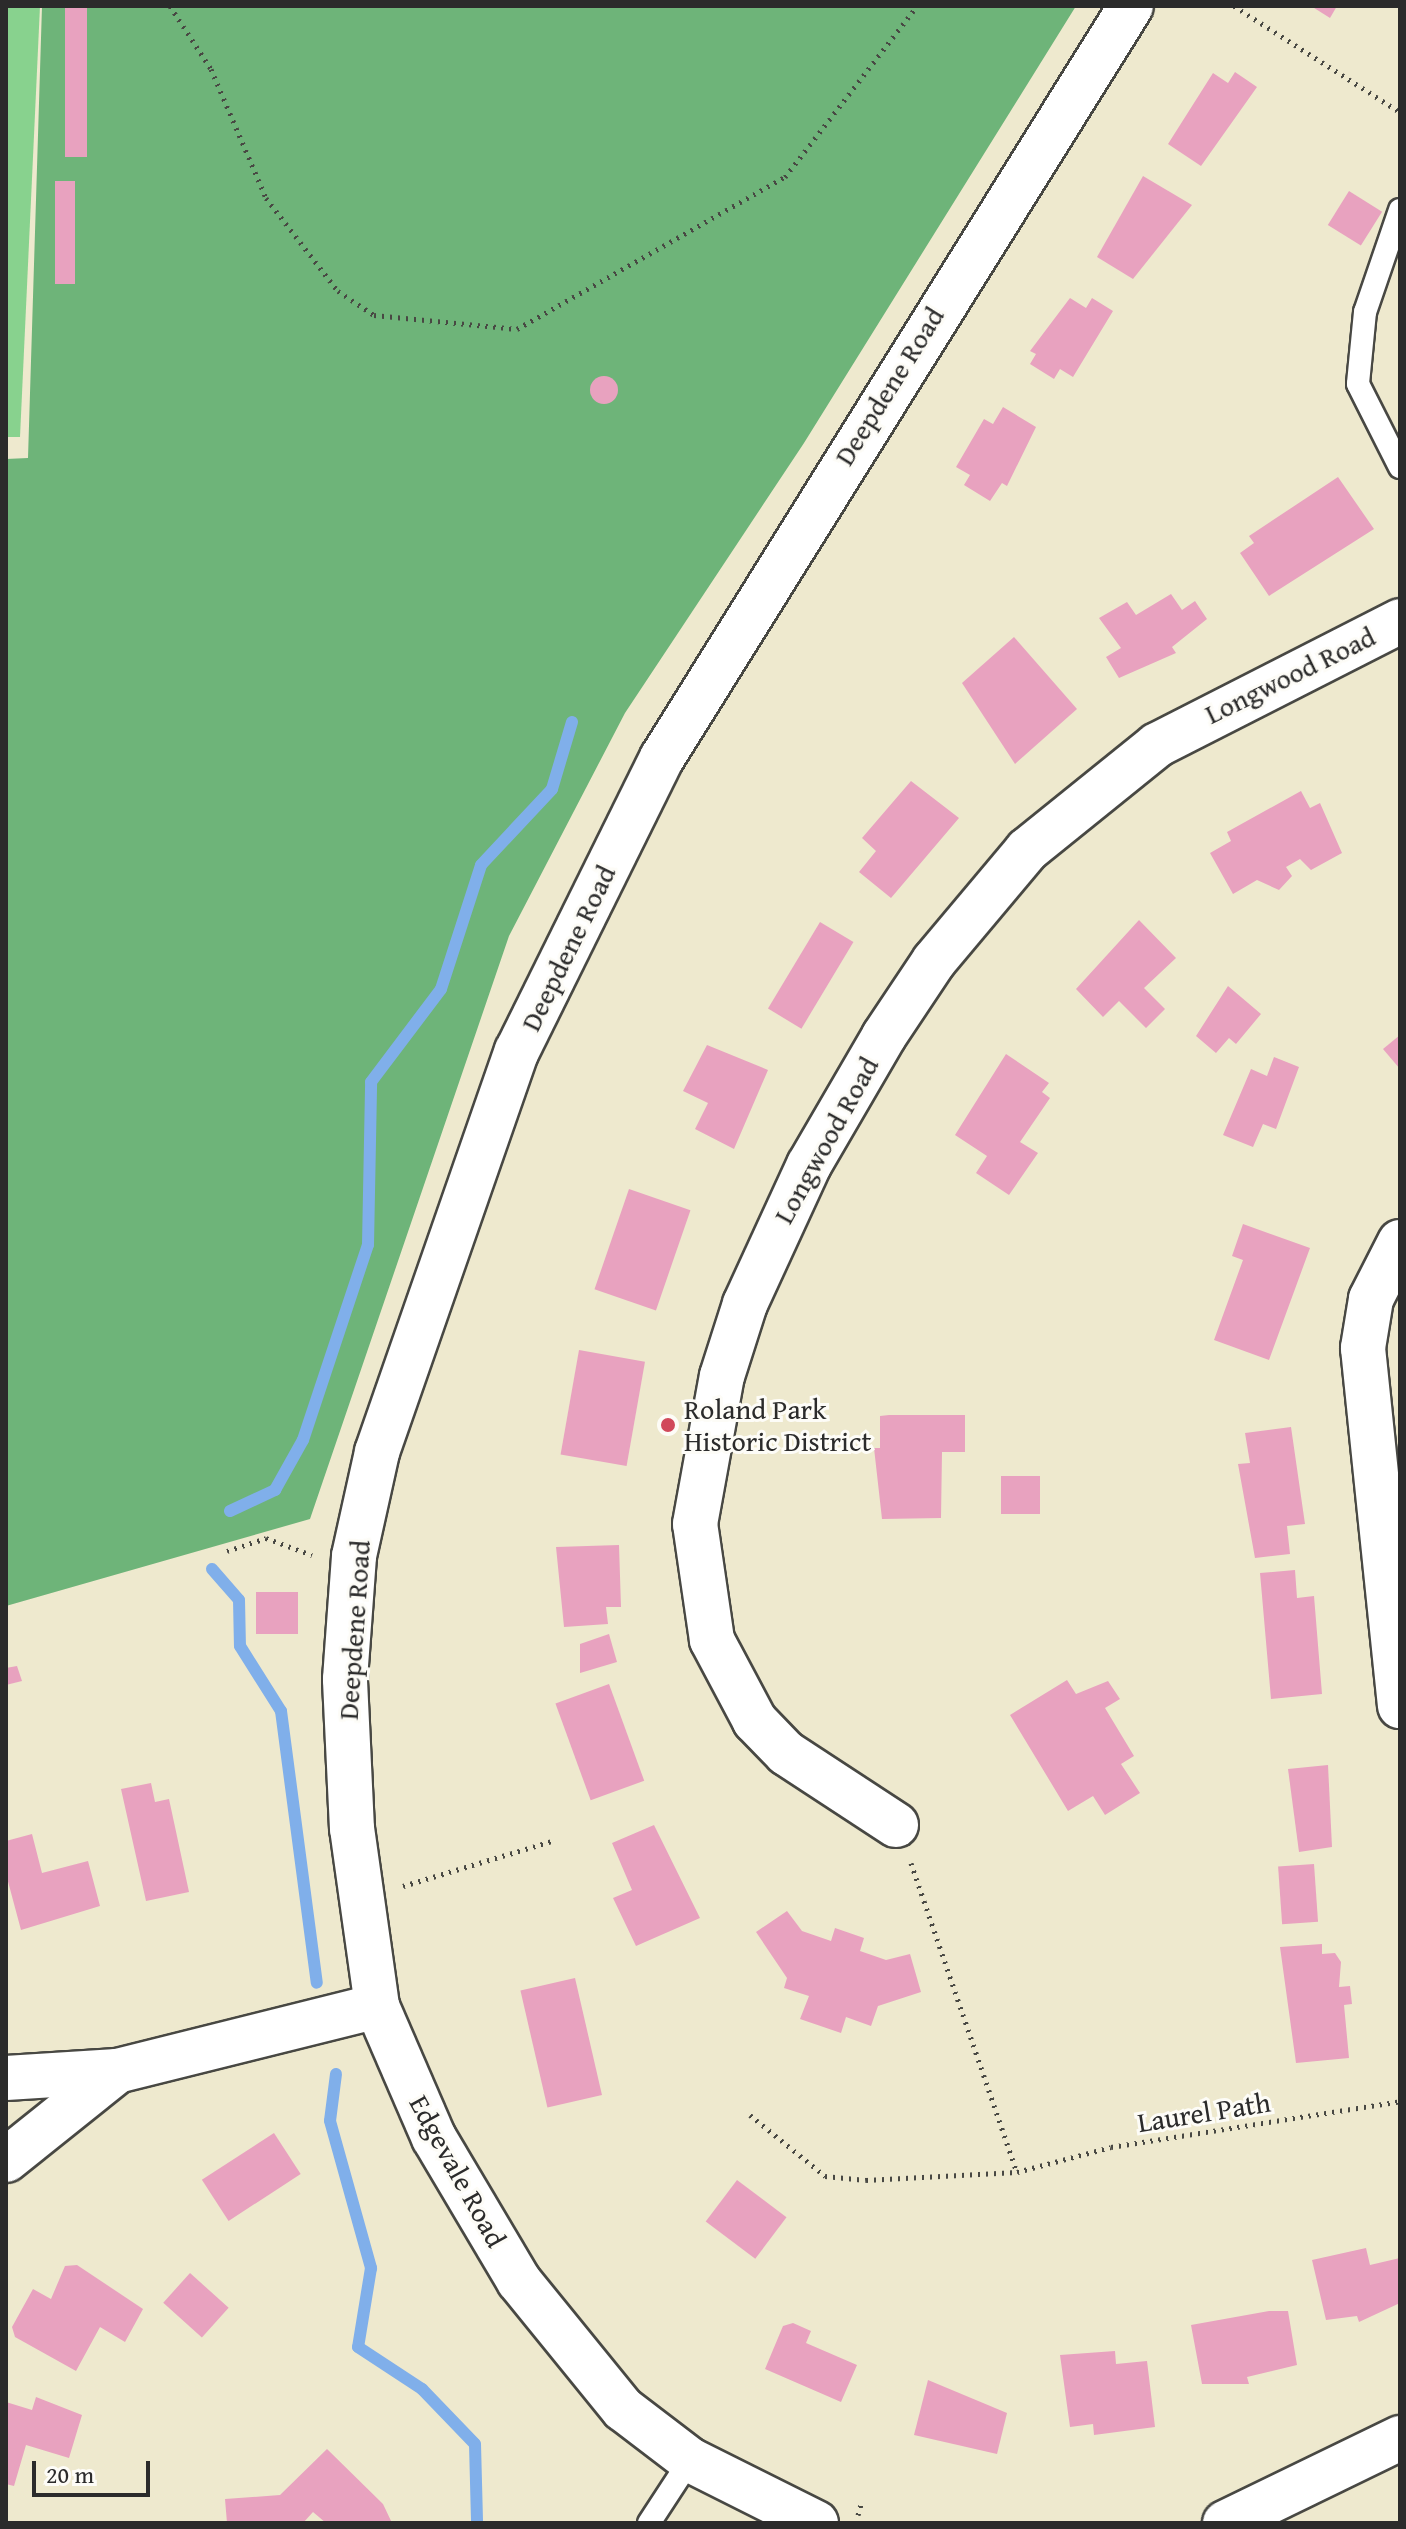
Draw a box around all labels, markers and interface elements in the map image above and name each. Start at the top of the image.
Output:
street label: Deepdene Road [827,301,951,471]
street label: Longwood Road [1199,619,1381,731]
street label: Deepdene Road [513,860,623,1036]
street label: Longwood Road [766,1051,886,1229]
place label: Roland Park Historic District [684,1392,871,1458]
marker: Roland Park Historic District [659,1416,677,1434]
street label: Deepdene Road [331,1539,377,1721]
street label: Laurel Path [1135,2085,1273,2139]
street label: Edgevale Road [402,2089,514,2253]
scale bar [36,2445,154,2495]
text: 20 m [46,2457,94,2492]

